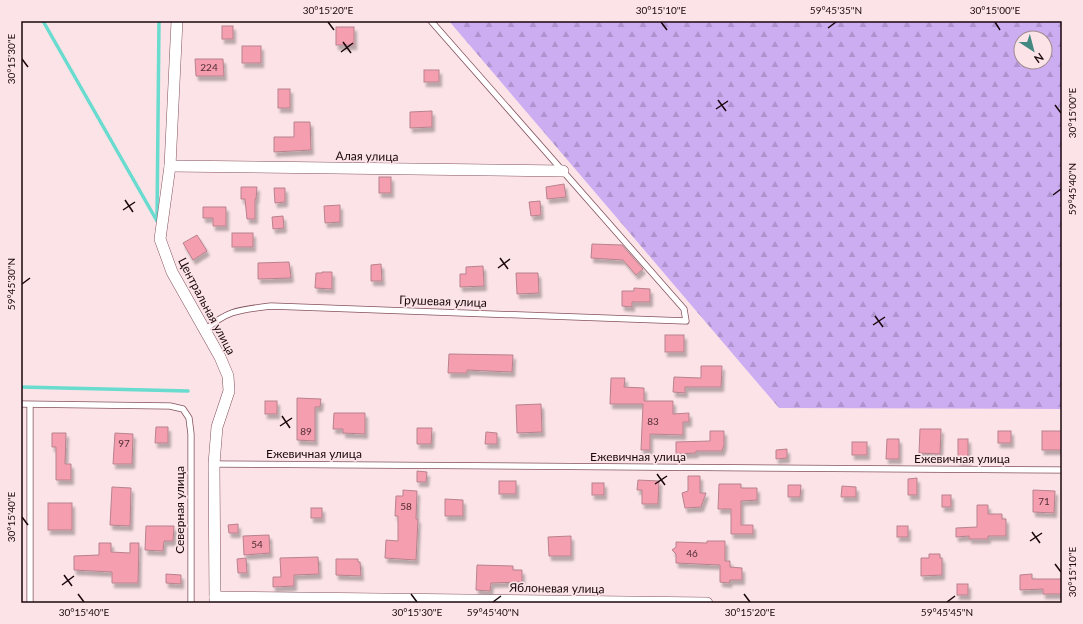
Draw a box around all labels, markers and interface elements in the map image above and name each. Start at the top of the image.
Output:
text: 30°15'20"E [303,4,353,16]
text: 30°15'10"E [636,4,686,16]
text: 59°45'35"N [810,4,862,16]
text: 30°15'00"E [970,4,1020,16]
north arrow [1013,30,1053,70]
text: 30°15'30"E [5,34,17,84]
text: N [1032,51,1046,66]
house number: 224 [200,61,218,73]
text: 30°15'00"E [1066,88,1078,138]
street label: Алая улица [335,148,399,164]
text: 59°45'40"N [1066,163,1078,215]
street label: Центральная улица [175,255,239,357]
text: 59°45'30"N [5,258,17,310]
street label: Грушевая улица [399,292,487,310]
house number: 83 [647,415,659,427]
house number: 89 [300,425,312,437]
house number: 97 [118,437,130,449]
street label: Ежевичная улица [266,446,362,461]
street label: Ежевичная улица [590,449,686,464]
street label: Ежевичная улица [914,451,1010,466]
street label: Северная улица [172,466,187,554]
text: 30°15'40"E [5,492,17,542]
house number: 71 [1038,495,1050,507]
house number: 58 [400,500,412,512]
house number: 54 [251,538,263,550]
house number: 46 [686,547,698,559]
text: 30°15'10"E [1066,547,1078,597]
street label: Яблоневая улица [508,580,605,596]
text: 30°15'40"E [59,606,109,618]
text: 30°15'30"E [392,606,442,618]
text: 59°45'40"N [467,606,519,618]
text: 30°15'20"E [725,606,775,618]
text: 59°45'45"N [921,606,973,618]

